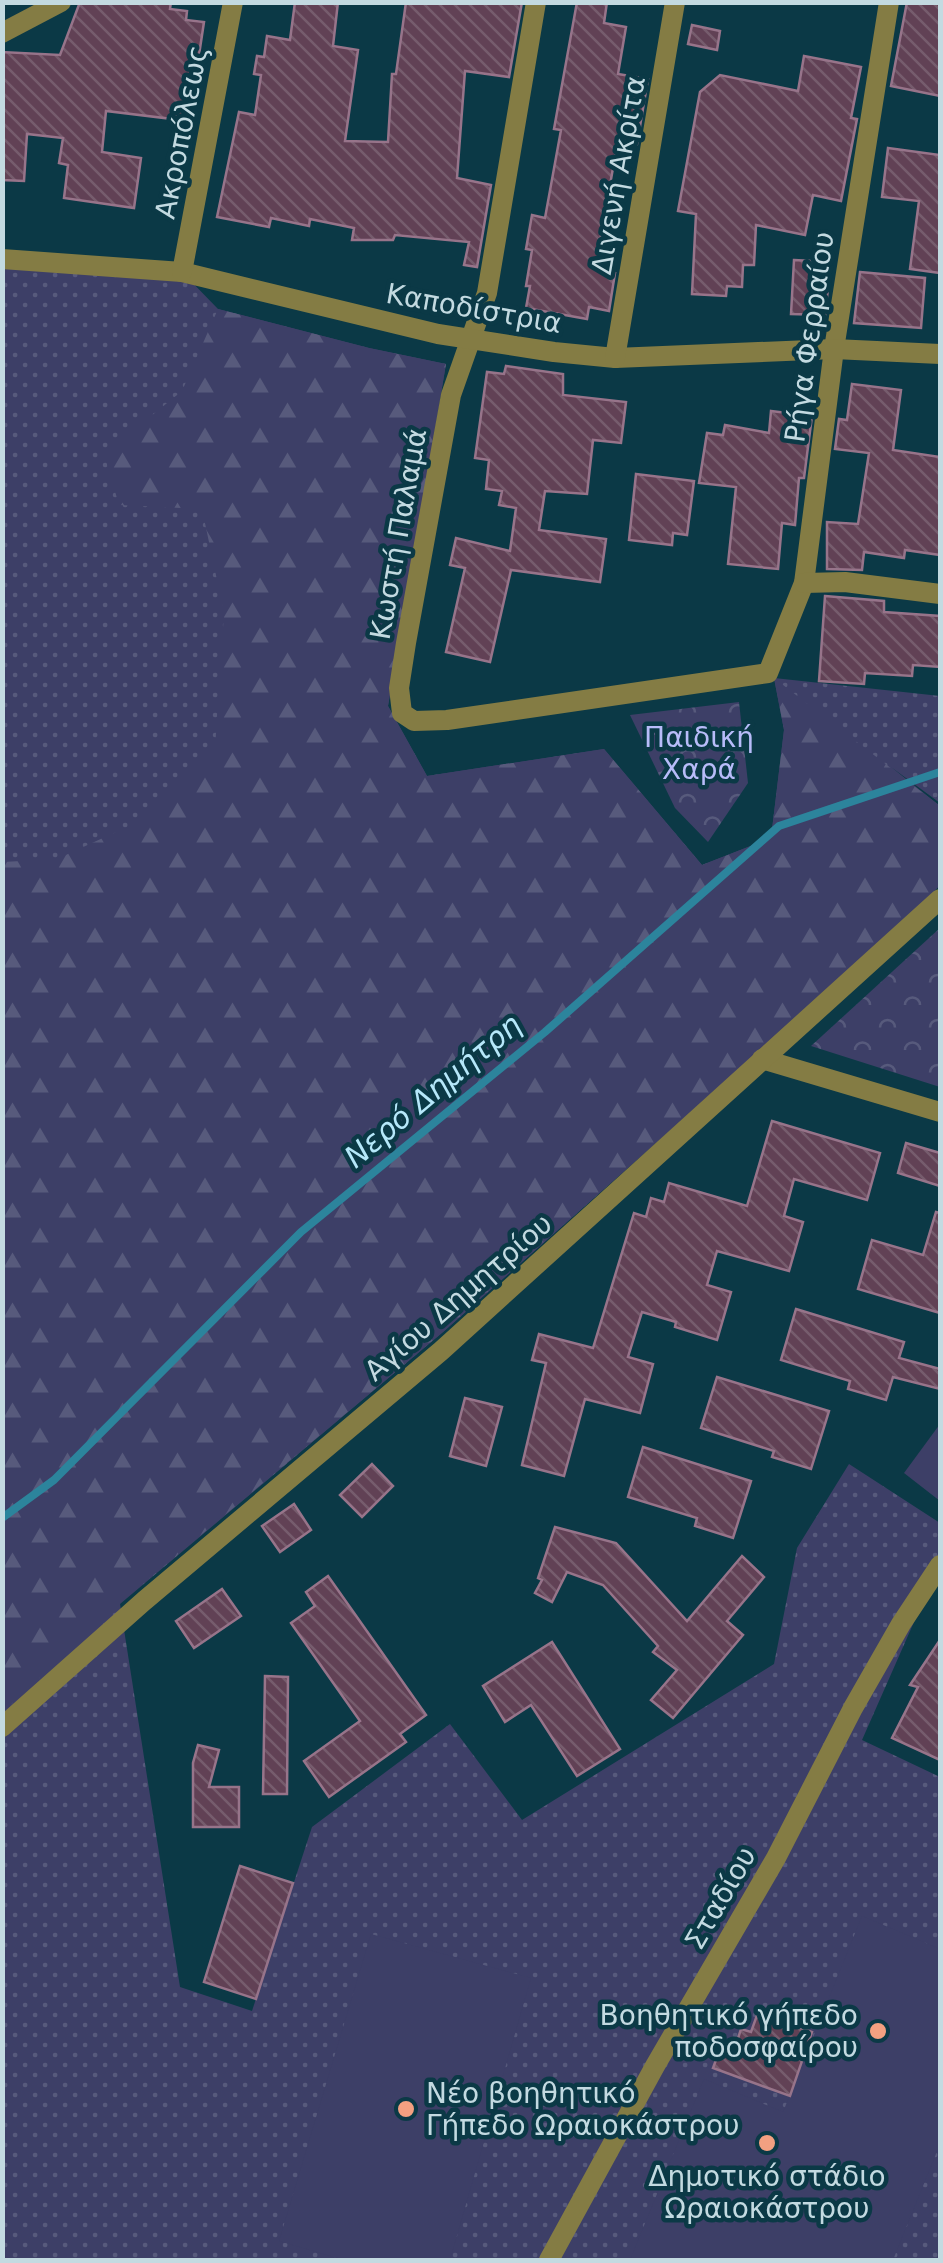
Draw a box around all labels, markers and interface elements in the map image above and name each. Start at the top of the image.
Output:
street label: Ακροπόλεως [148,42,214,222]
street label: Διγενή Ακρίτα [585,73,652,277]
street label: Ρήγα Φερραίου [778,230,841,445]
street label: Καποδίστρια [384,277,564,340]
street label: Κωστή Παλαμά [364,426,433,642]
park label: Παιδική Χαρά [644,721,754,786]
water label: Νερό Δημήτρη [337,1007,528,1175]
street label: Αγίου Δημητρίου [358,1207,559,1388]
street label: Σταδίου [678,1841,763,1955]
place label: Βοηθητικό γήπεδο ποδοσφαίρου [600,1999,858,2064]
marker: Βοηθητικό γήπεδο ποδοσφαίρου [867,2020,889,2042]
place label: Νέο βοηθητικό Γήπεδο Ωραιοκάστρου [426,2077,739,2142]
marker: Νέο βοηθητικό Γήπεδο Ωραιοκάστρου [395,2098,417,2120]
marker: Δημοτικό στάδιο Ωραιοκάστρου [756,2132,778,2154]
place label: Δημοτικό στάδιο Ωραιοκάστρου [648,2160,886,2225]

